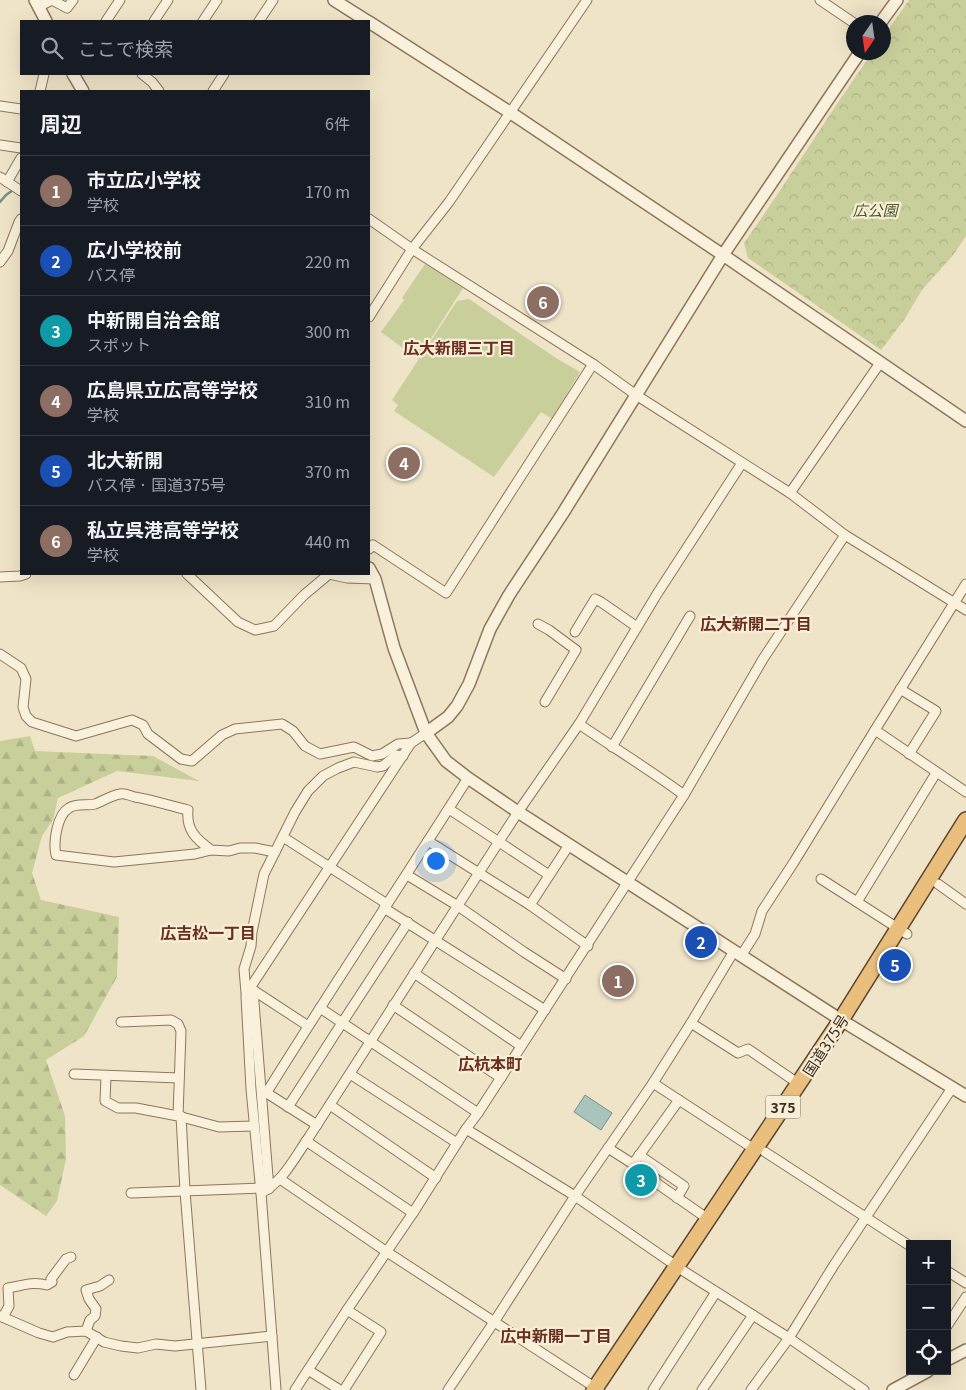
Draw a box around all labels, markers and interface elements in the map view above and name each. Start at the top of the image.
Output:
north arrow [846,15,891,60]
search box [20,20,370,75]
icon: search [38,34,66,62]
text: ここで検索 [78,34,173,61]
text: 周辺 [40,108,82,138]
text: 6件 [325,111,350,135]
text: 市立広小学校 [87,165,201,192]
text: 1 [51,179,61,203]
text: 170 m [305,179,350,203]
text: 学校 [87,192,119,216]
park label: 広公園 [852,199,899,220]
text: 広小学校前 [87,235,182,262]
text: 2 [51,249,61,273]
text: 220 m [305,249,350,273]
text: バス停 [87,262,135,286]
pin: 6 [527,283,559,321]
text: 中新開自治会館 [87,305,220,332]
text: 3 [51,319,61,343]
text: 300 m [305,319,350,343]
text: スポット [87,332,151,356]
district label: 広大新開三丁目 [403,335,515,359]
text: 広島県立広高等学校 [87,375,258,402]
text: 4 [51,389,61,413]
text: 310 m [305,389,350,413]
text: 学校 [87,402,119,426]
pin: 4 [388,444,420,482]
text: 北大新開 [87,445,163,472]
text: 5 [51,459,61,483]
text: 370 m [305,459,350,483]
text: バス停 · 国道375号 [87,472,226,496]
text: 私立呉港高等学校 [87,515,239,542]
text: 6 [51,529,61,553]
text: 440 m [305,529,350,553]
text: 学校 [87,542,119,566]
district label: 広大新開二丁目 [700,611,812,635]
your location [423,848,449,874]
district label: 広吉松一丁目 [160,920,256,944]
pin: 2 [685,923,717,961]
pin: 5 [879,946,911,984]
pin: 1 [602,962,634,1000]
street label: 国道375号 [797,1010,853,1080]
district label: 広杭本町 [458,1051,522,1075]
road number: 375 [766,1096,800,1118]
pin: 3 [625,1161,657,1199]
map controls [906,1240,951,1375]
button: + [906,1240,951,1285]
button: − [906,1285,951,1330]
district label: 広中新開一丁目 [500,1323,612,1347]
button: locate [906,1330,951,1375]

